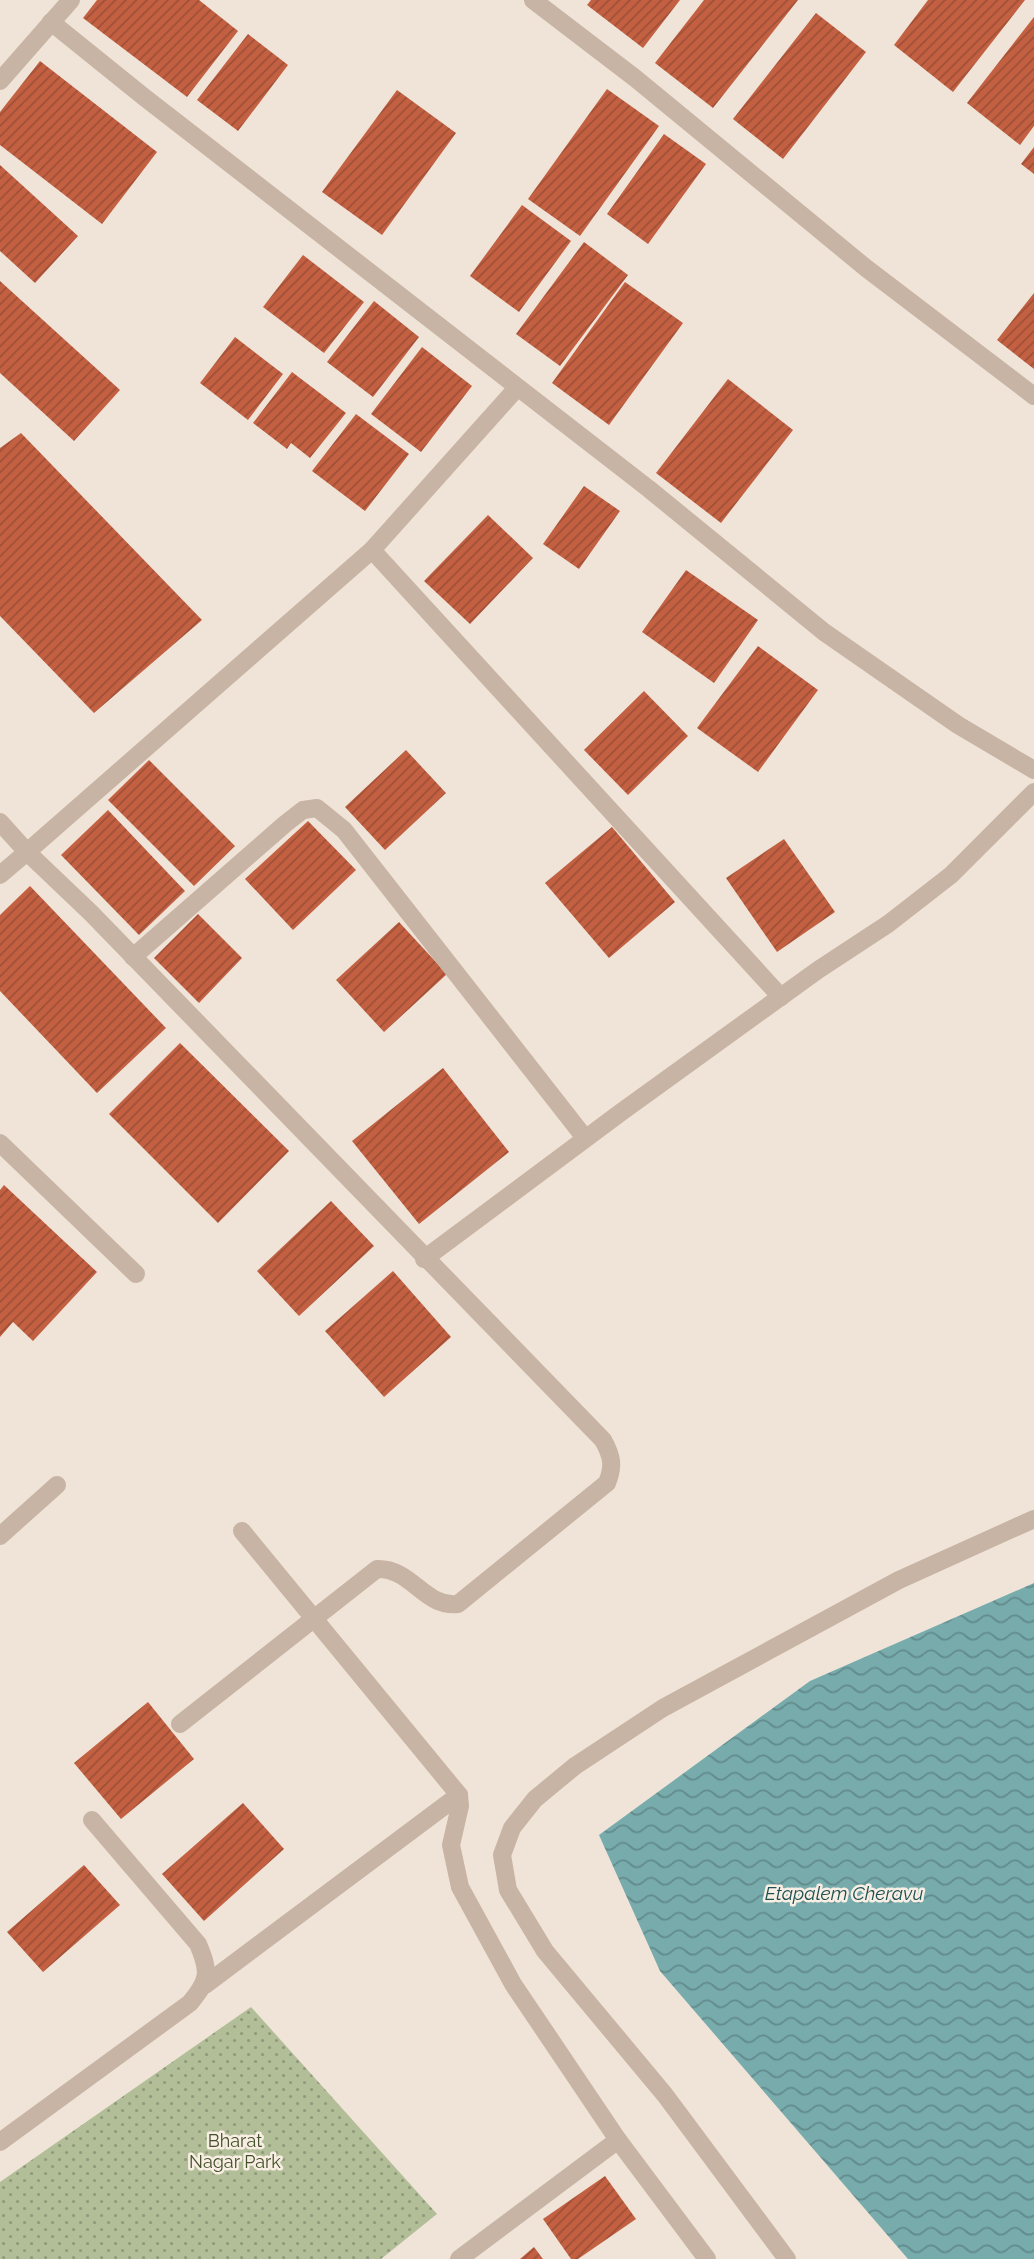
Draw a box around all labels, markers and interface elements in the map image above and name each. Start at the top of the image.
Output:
water label: Etapalem Cheravu [765,1882,923,1904]
park label: Bharat Nagar Park [189,2130,281,2172]

